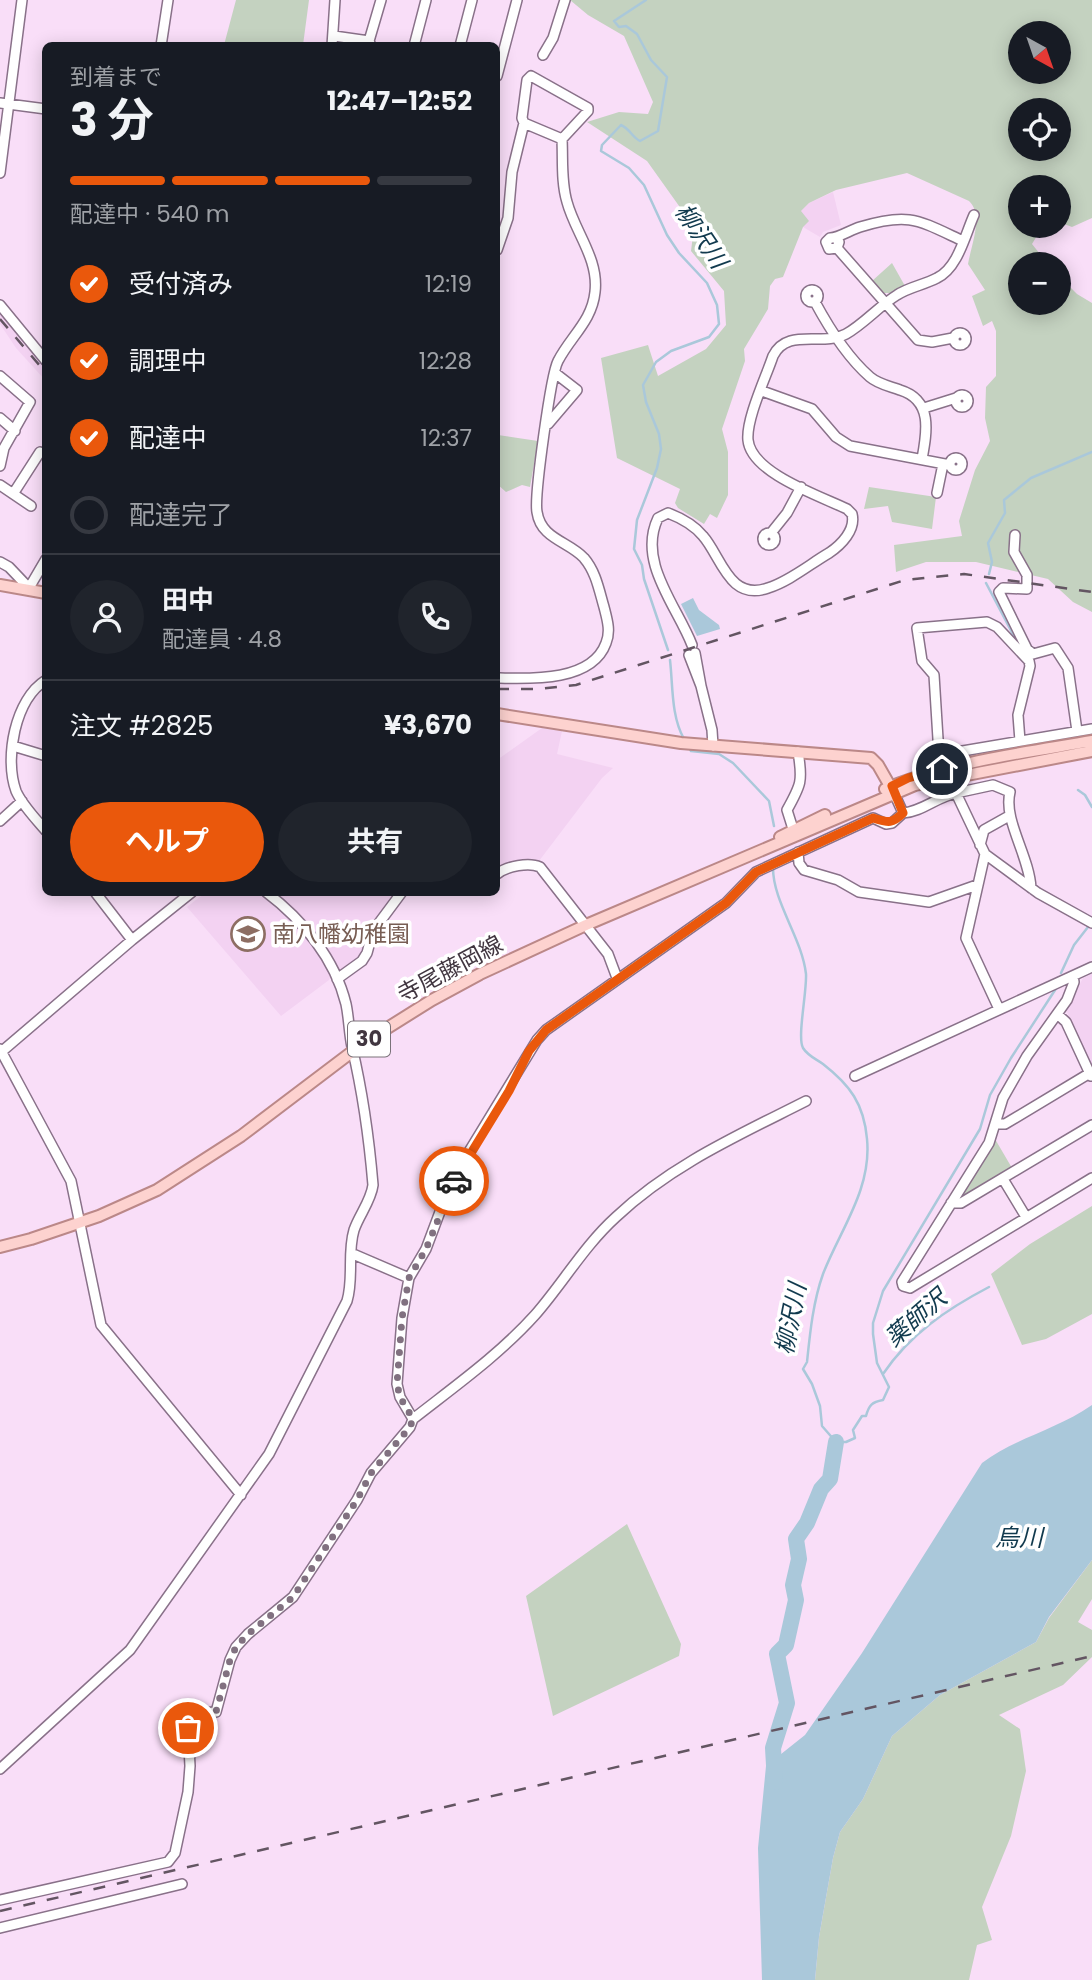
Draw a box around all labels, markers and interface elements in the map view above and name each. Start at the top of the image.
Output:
north arrow [1008,21,1071,84]
map controls [1008,21,1071,315]
text: 到着まで [70,61,162,93]
text: 12:47–12:52 [327,83,472,119]
text: 3 分 [70,88,154,152]
button: locate [1008,98,1071,161]
button: + [1008,175,1071,238]
water label: 柳沢川 [668,197,737,277]
text: 配達中 · 540 m [70,198,229,230]
button: − [1008,252,1071,315]
icon: check [70,265,108,303]
text: 受付済み [129,266,233,302]
text: 12:19 [425,268,472,300]
icon: check [70,342,108,380]
text: 調理中 [129,343,207,379]
text: 12:28 [419,345,472,377]
icon: check [70,419,108,457]
text: 配達中 [129,420,207,456]
text: 12:37 [420,422,472,454]
text: 配達完了 [129,497,233,533]
button: person [70,580,144,654]
button: phone [398,580,472,654]
text: 田中 [162,582,214,618]
text: 配達員 · 4.8 [162,623,282,655]
text: ¥3,670 [384,707,472,743]
text: 注文 #2825 [70,708,213,744]
pin [912,739,972,799]
icon: home [923,750,961,788]
button: ヘルプ [70,802,264,882]
button: 共有 [278,802,472,882]
school or university icon: 南八幡幼稚園 [229,915,267,953]
place label: 南八幡幼稚園 [272,918,410,950]
street label: 寺尾藤岡線 [392,928,508,1010]
road number: 30 [348,1021,390,1056]
courier [419,1146,489,1216]
icon: car [435,1162,473,1200]
water label: 柳沢川 [767,1277,814,1357]
water label: 薬師沢 [878,1280,956,1354]
water label: 烏川 [995,1521,1046,1554]
pin [158,1698,218,1758]
icon: bag [169,1709,207,1747]

